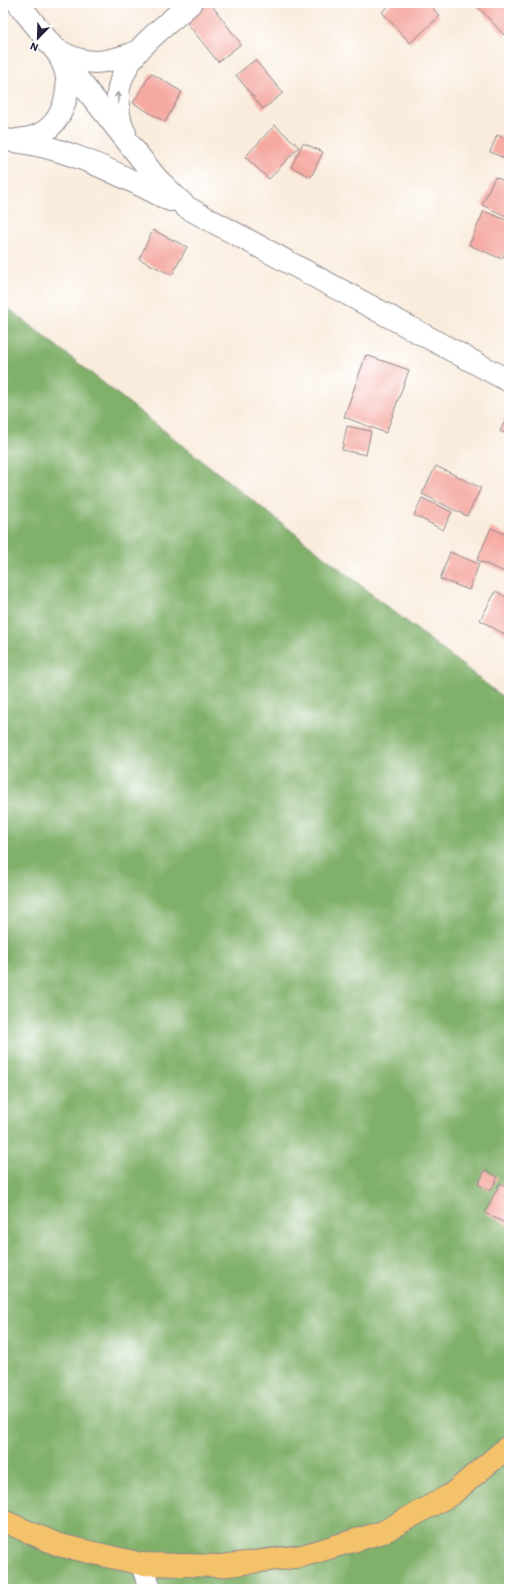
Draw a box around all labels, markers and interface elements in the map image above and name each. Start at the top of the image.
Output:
north arrow [18,18,58,58]
text: N [28,39,40,54]
one-way arrow [114,91,122,104]

